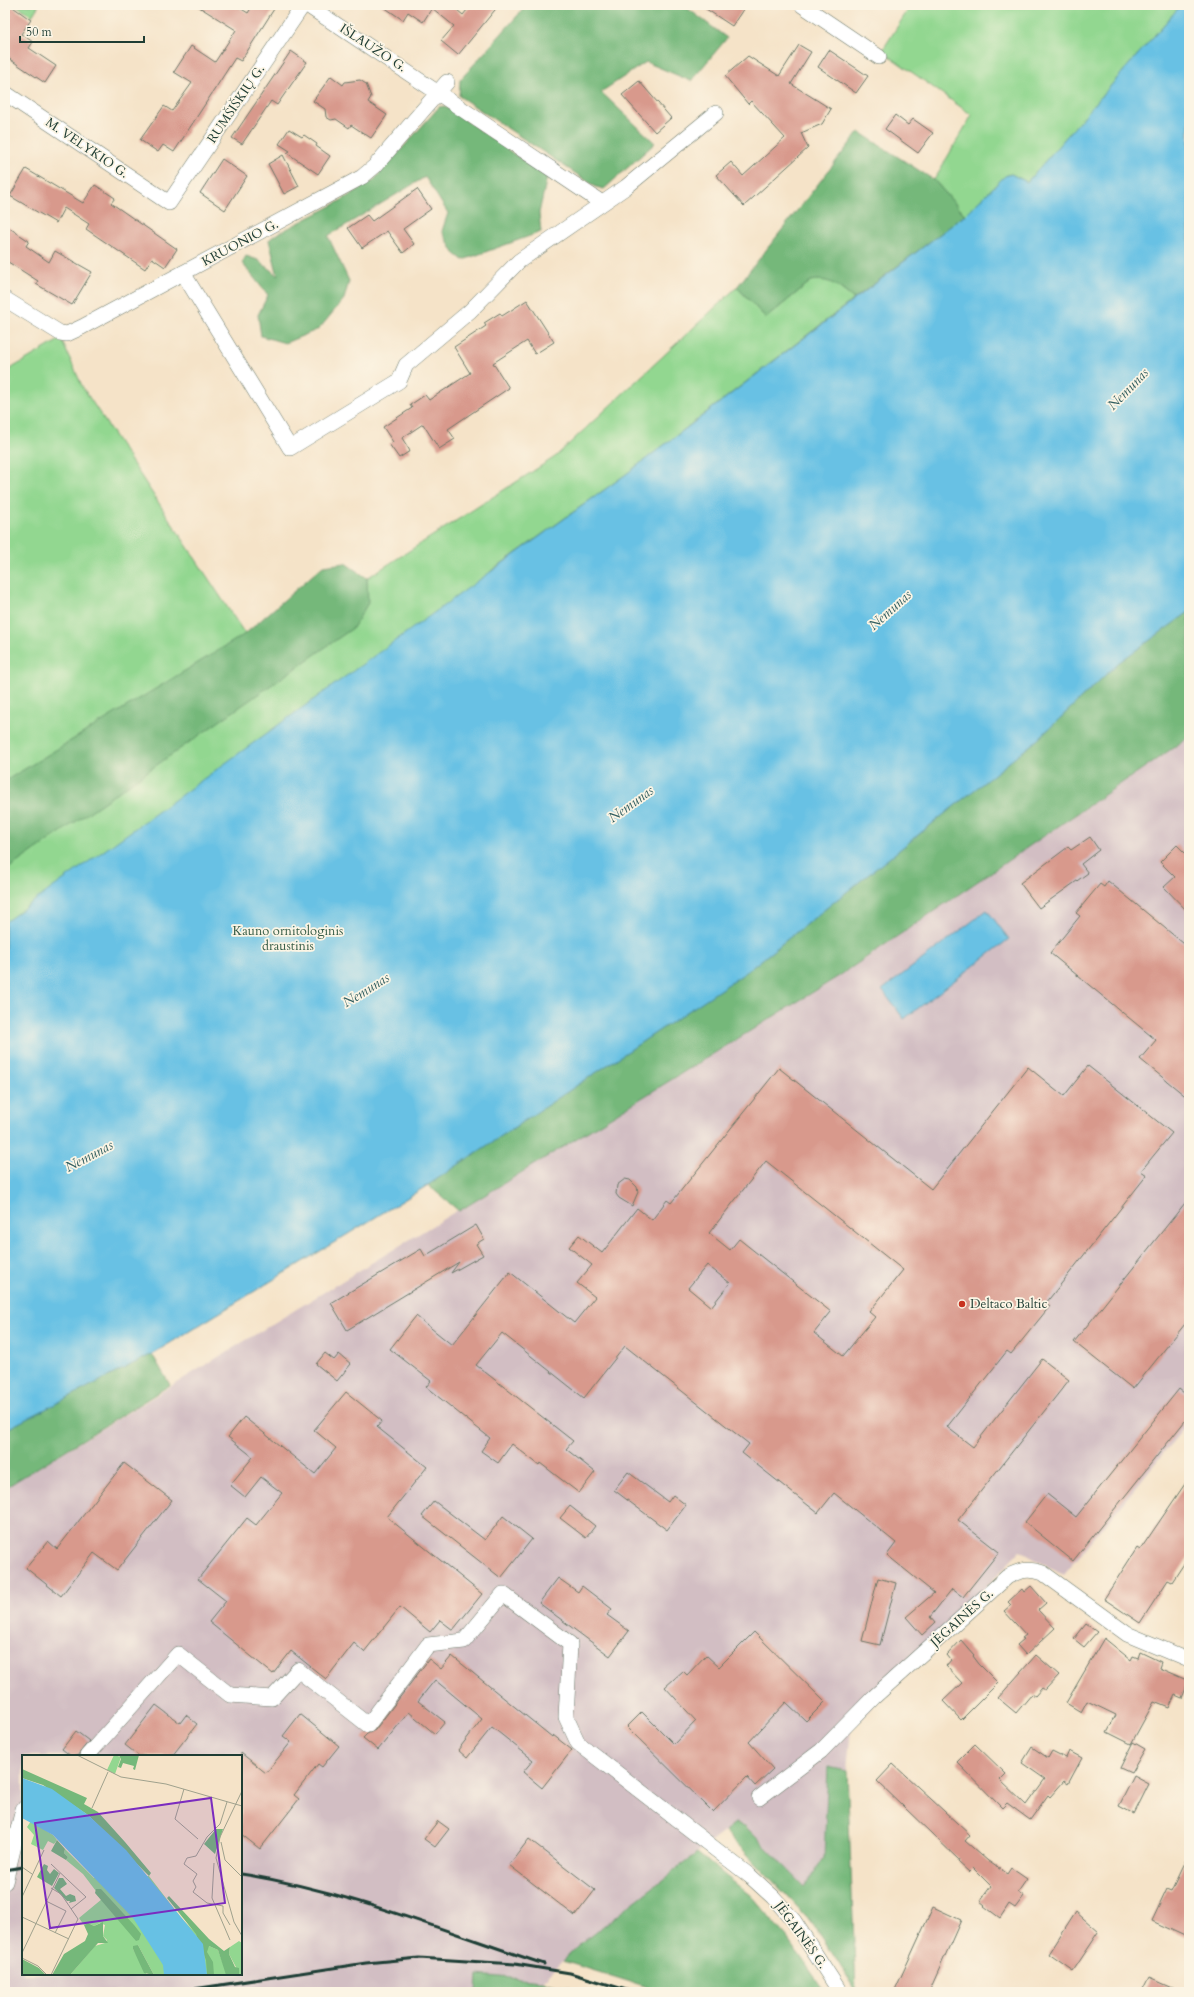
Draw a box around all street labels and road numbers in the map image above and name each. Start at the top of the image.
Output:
street label: IŠLAUŽO G. [336,20,410,76]
street label: RUMŠIŠKIŲ G. [203,61,269,147]
street label: M. VELYKIO G. [42,114,132,182]
street label: KRUONIO G. [199,215,281,271]
street label: JĖGAINĖS G. [925,1585,997,1652]
street label: JĖGAINĖS G. [769,1896,832,1972]

